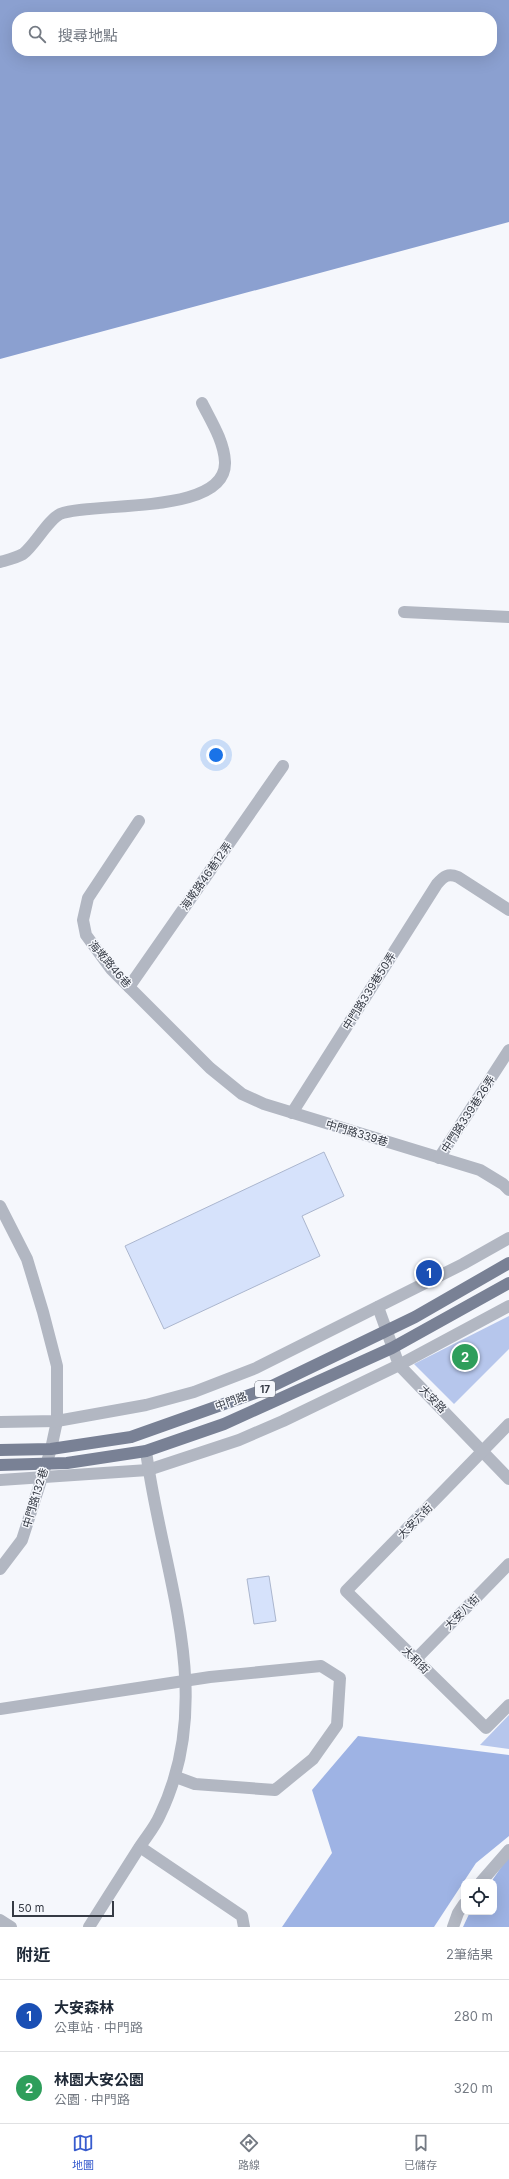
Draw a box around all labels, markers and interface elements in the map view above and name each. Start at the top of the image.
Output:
search box [12,12,497,56]
icon: search [26,23,48,45]
text: 搜尋地點 [58,26,118,45]
your location [206,745,226,765]
street label: 海墘路46巷12弄 [177,839,235,913]
street label: 海墘路46巷 [86,938,134,990]
street label: 中門路339巷50弄 [339,950,399,1032]
street label: 中門路339巷26弄 [438,1073,498,1155]
street label: 中門路339巷 [324,1117,390,1149]
pin: 1 [416,1258,442,1288]
pin: 2 [452,1342,478,1372]
road number: 17 [255,1381,275,1397]
street label: 大安路 [417,1382,449,1416]
street label: 中門路 [213,1389,249,1413]
street label: 中門路132巷 [19,1466,51,1530]
street label: 大安六街 [394,1500,436,1542]
street label: 大安八街 [441,1591,483,1633]
street label: 大和街 [399,1643,433,1677]
map controls [461,1879,497,1915]
button: locate [461,1879,497,1915]
scale bar [12,1899,114,1918]
text: 50 m [18,1901,44,1915]
text: 附近 [16,1945,50,1965]
text: 2筆結果 [446,1946,493,1962]
text: 大安森林 [54,1998,114,2017]
text: 1 [26,2008,32,2024]
text: 280 m [454,2008,493,2024]
text: 公車站 · 中門路 [54,2019,143,2035]
text: 林園大安公園 [54,2070,144,2089]
text: 2 [25,2080,33,2096]
text: 320 m [454,2080,493,2096]
text: 公園 · 中門路 [54,2091,130,2107]
tab: 地圖 [72,2132,94,2172]
tab: 路線 [238,2132,260,2172]
tab: 已儲存 [404,2132,437,2172]

